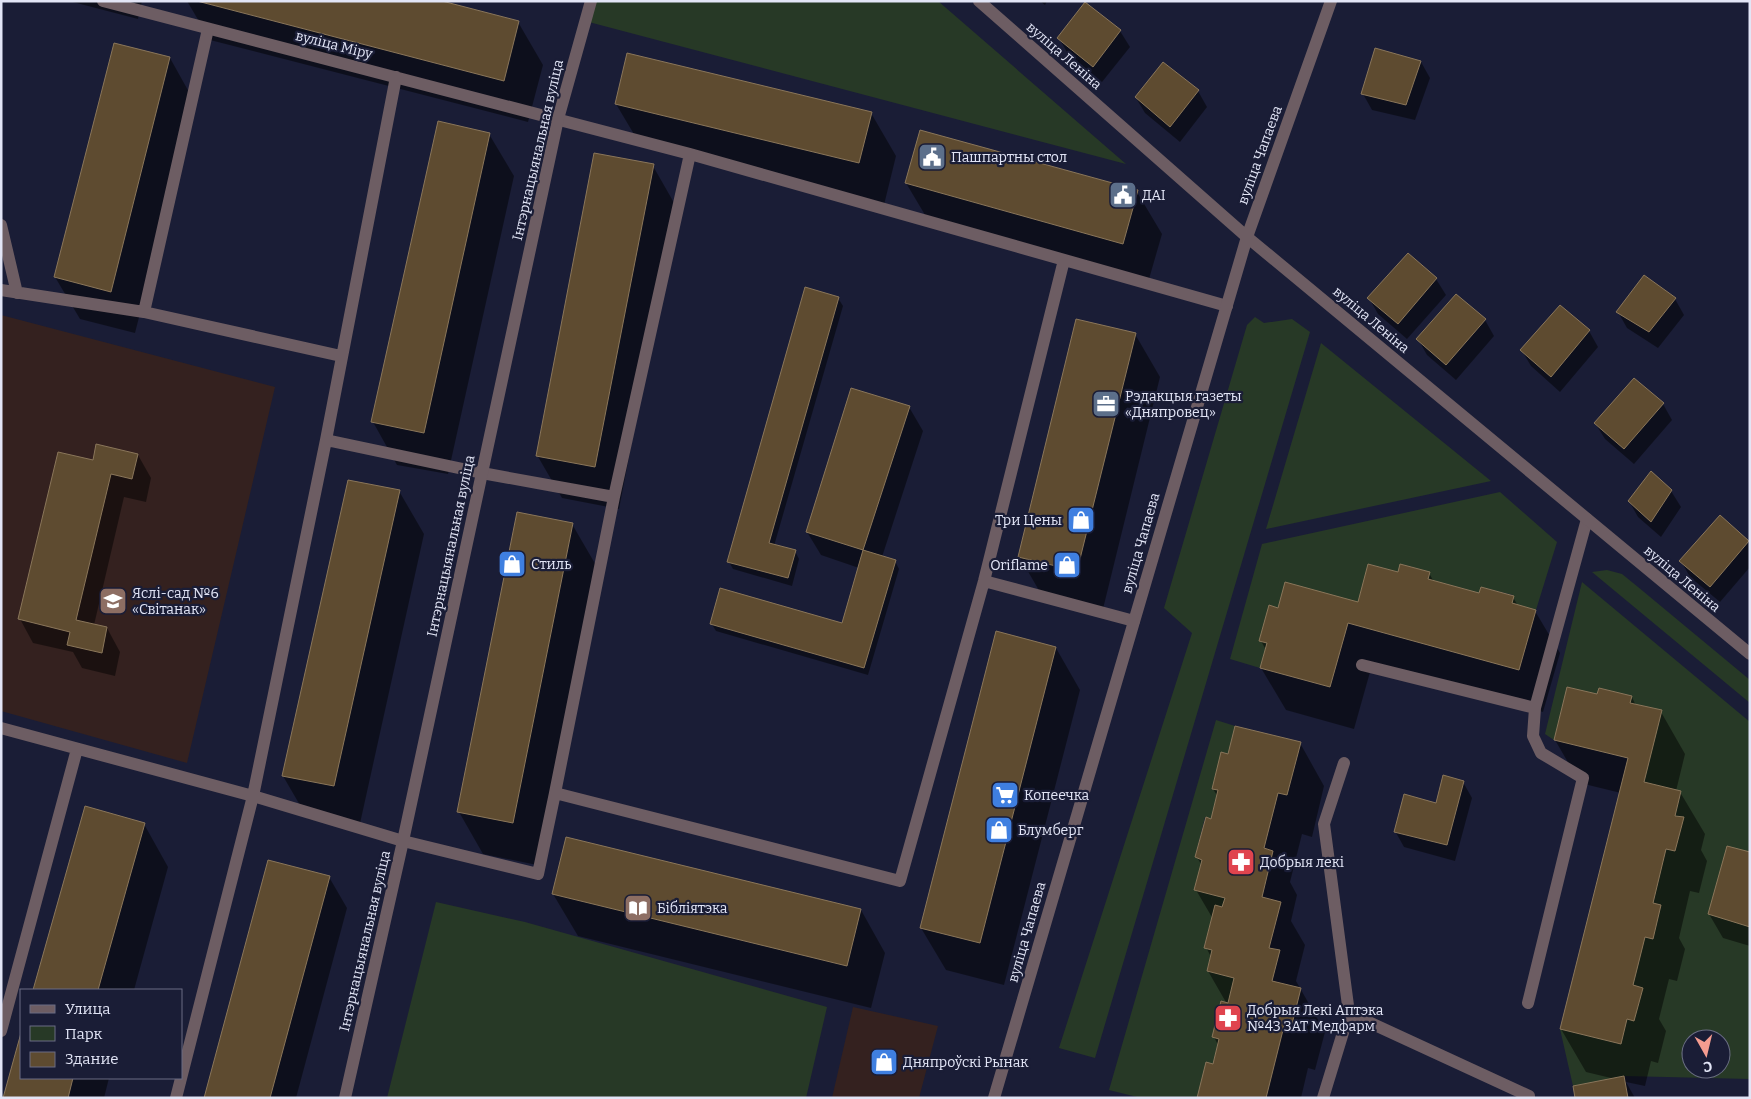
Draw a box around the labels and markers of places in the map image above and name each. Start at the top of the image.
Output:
public building icon: Пашпартны стол [917,142,947,172]
place label: Пашпартны стол [951,149,1067,166]
public building icon: ДАІ [1108,180,1138,210]
place label: ДАІ [1142,187,1166,204]
place label: Рэдакцыя газеты «Дняпровец» [1125,388,1242,421]
office icon: Рэдакцыя газеты «Дняпровец» [1091,389,1121,419]
shop icon: Три Цены [1066,505,1096,535]
place label: Три Цены [995,512,1062,529]
shop icon: Стиль [497,549,527,579]
shop icon: Oriflame [1052,550,1082,580]
place label: Стиль [531,556,571,573]
place label: Oriflame [990,557,1048,574]
place label: Яслі-сад №6 «Світанак» [132,585,219,618]
school or university icon: Яслі-сад №6 «Світанак» [98,586,128,616]
supermarket icon: Копеечка [990,780,1020,810]
place label: Копеечка [1024,787,1090,804]
shop icon: Блумберг [984,815,1014,845]
place label: Блумберг [1018,822,1084,839]
pharmacy icon: Добрыя лекі [1226,847,1256,877]
place label: Добрыя лекі [1260,854,1344,871]
library icon: Бібліятэка [623,893,653,923]
place label: Бібліятэка [657,900,728,917]
place label: Добрыя Лекі Аптэка №43 ЗАТ Медфарм [1247,1002,1384,1035]
pharmacy icon: Добрыя Лекі Аптэка №43 ЗАТ Медфарм [1213,1003,1243,1033]
shop icon: Дняпроўскі Рынак [869,1047,899,1077]
place label: Дняпроўскі Рынак [903,1054,1029,1071]

